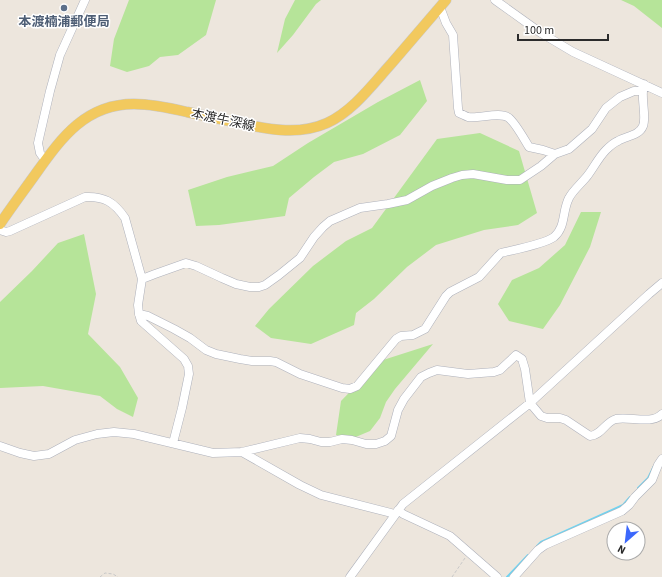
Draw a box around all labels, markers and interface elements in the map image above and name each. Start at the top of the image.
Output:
marker: 本渡楠浦郵便局 [59,3,69,13]
place label: 本渡楠浦郵便局 [18,13,110,31]
scale bar [518,16,608,42]
text: 100 m [524,22,554,39]
street label: 本渡牛深線 [189,104,257,136]
north arrow [606,521,646,561]
text: N [615,541,628,558]

